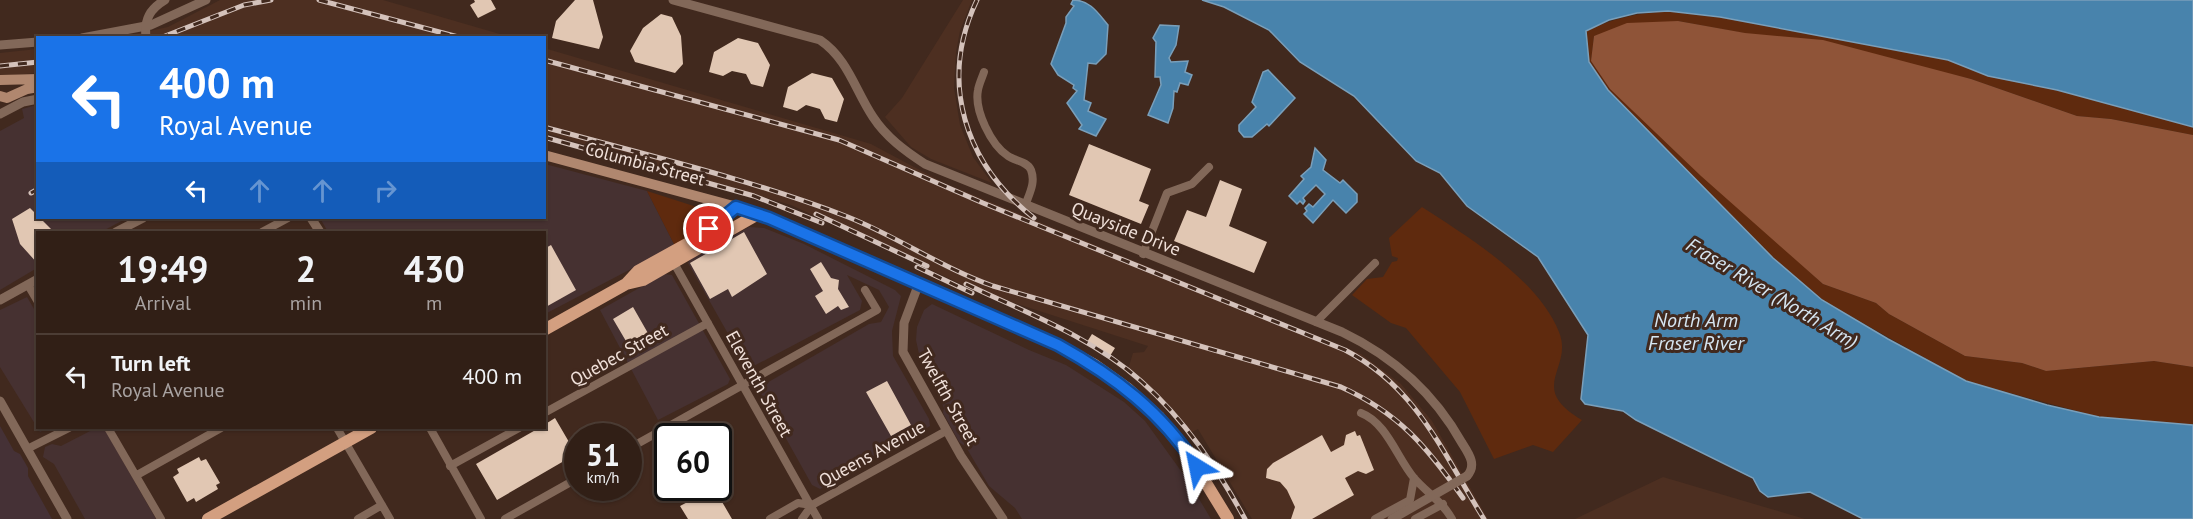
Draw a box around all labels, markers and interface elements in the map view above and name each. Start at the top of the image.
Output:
text: 400 m [159,55,275,110]
icon: left [60,60,138,138]
text: Royal Avenue [159,108,312,142]
street label: Columbia Street [583,136,708,191]
icon: left [180,174,213,207]
icon: ahead [243,174,276,207]
icon: ahead [306,174,339,207]
icon: right [369,174,402,207]
street label: Quayside Drive [1068,196,1184,261]
pin [683,203,734,254]
icon: arrive [692,212,725,245]
water label: Fraser River (North Arm) [1681,231,1863,355]
text: 19:49 [117,245,209,292]
text: 2 [296,245,316,292]
text: 430 [404,245,465,292]
text: Arrival [135,290,191,316]
text: min [290,290,322,316]
text: m [426,290,442,316]
water label: North Arm Fraser River [1648,307,1745,356]
street label: Quebec Street [566,318,672,391]
street label: Eleventh Street [721,327,798,441]
street label: Twelfth Street [912,344,985,449]
text: Turn left [111,349,191,377]
icon: left [60,360,93,393]
text: 400 m [462,362,522,390]
text: Royal Avenue [111,377,225,403]
street label: Queens Avenue [815,415,929,492]
speed limit sign: 60 [654,423,732,501]
text: 51 [586,435,620,474]
position arrow [1165,435,1229,499]
text: km/h [587,468,619,487]

